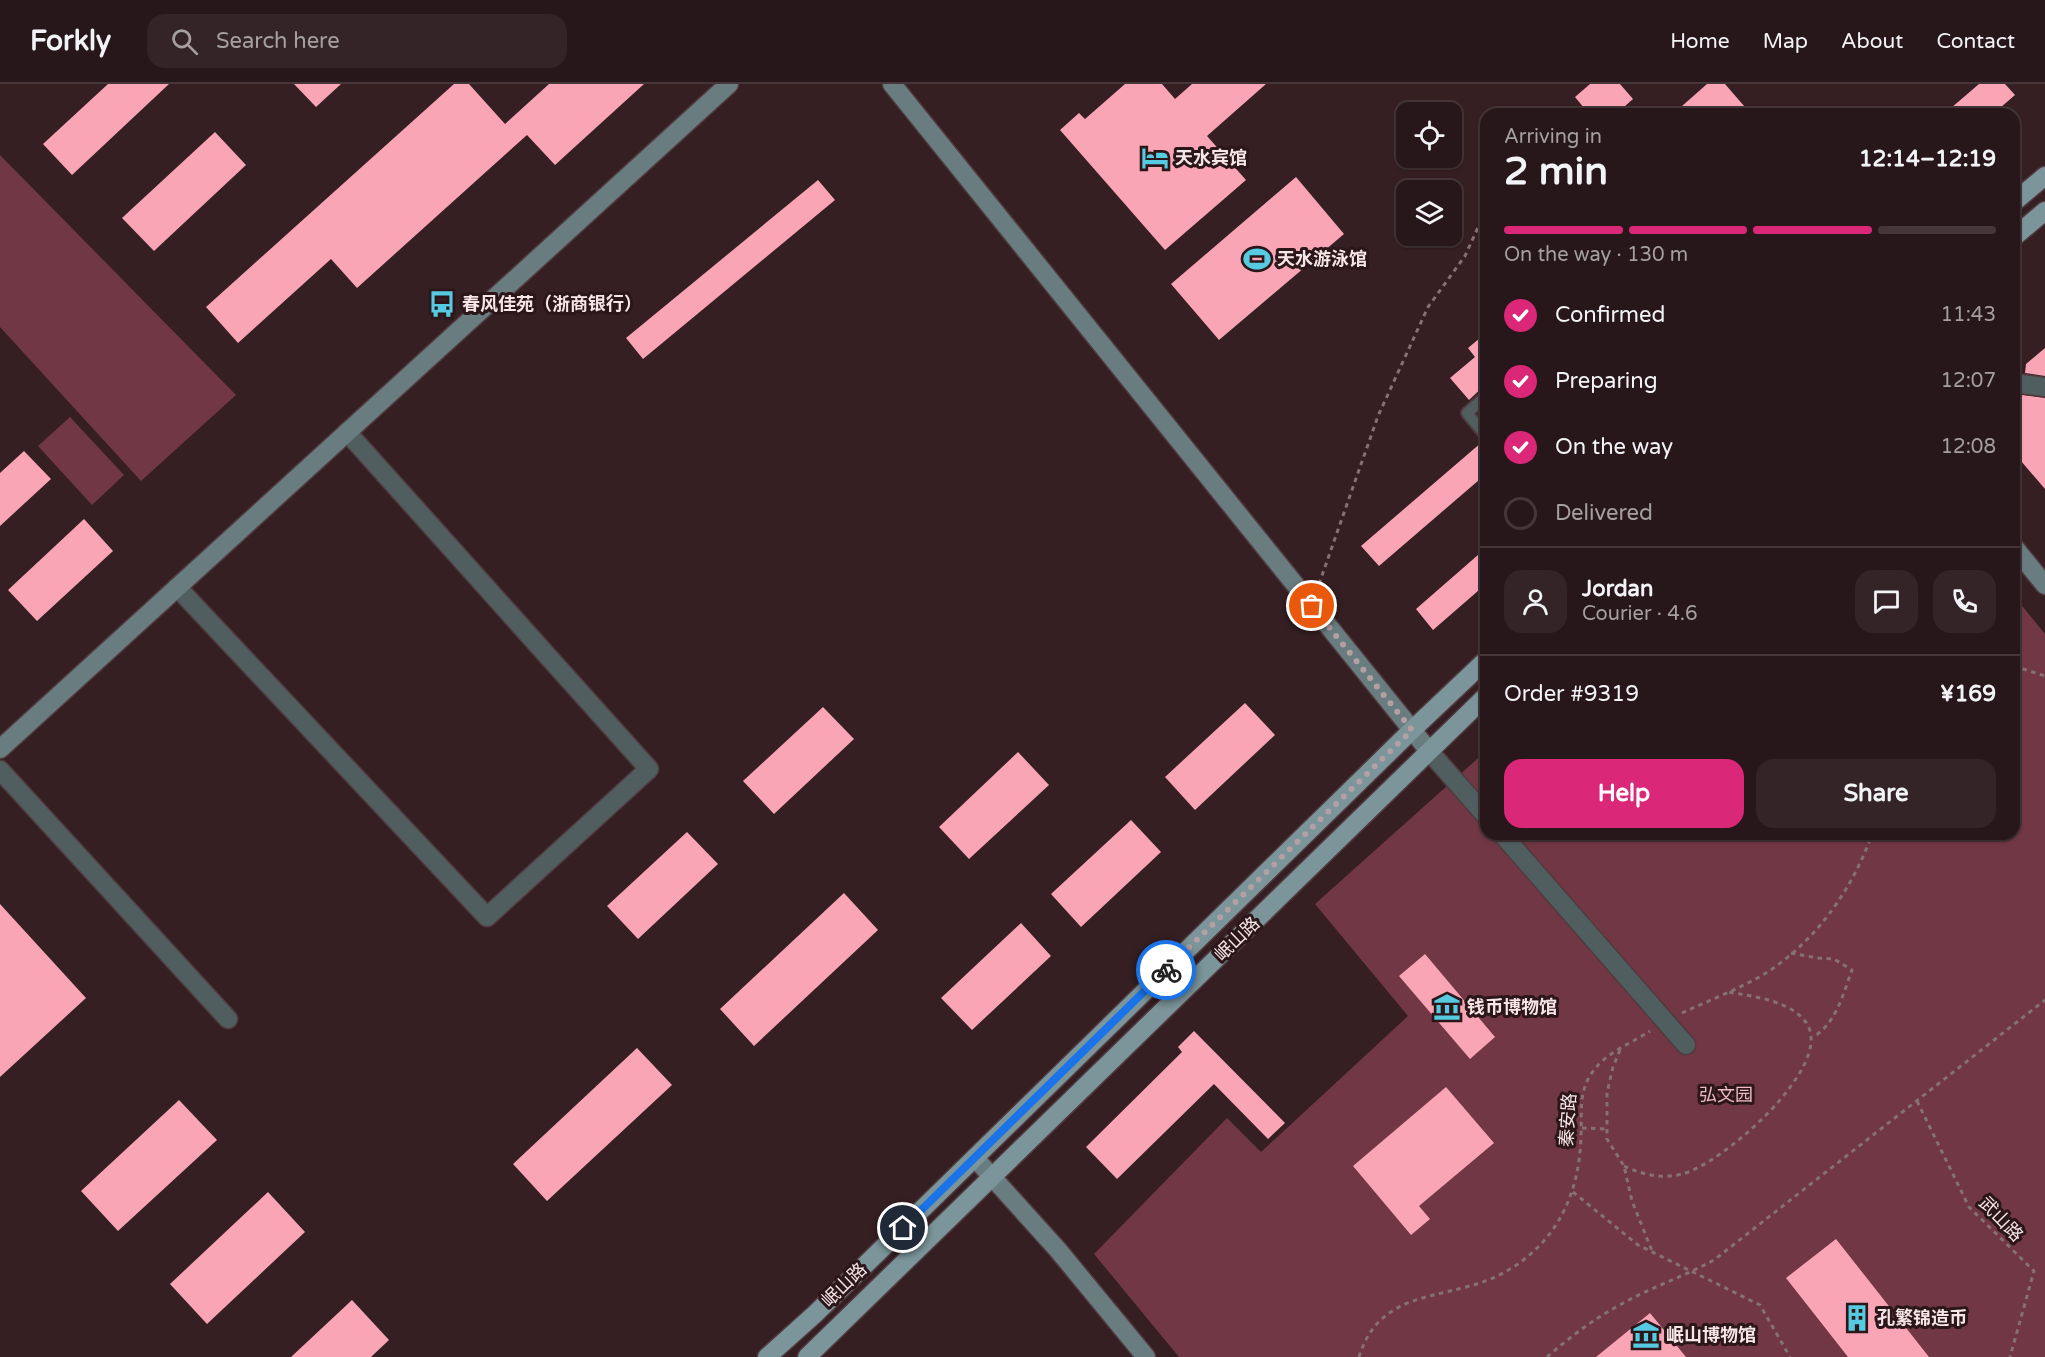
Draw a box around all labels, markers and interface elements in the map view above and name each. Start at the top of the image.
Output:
search box [147,14,567,68]
text: Forkly [30,24,111,58]
icon: search [168,25,201,58]
text: Search here [216,28,340,54]
text: Home [1670,29,1730,54]
text: Map [1763,29,1808,54]
text: About [1841,29,1903,54]
text: Contact [1936,29,2015,54]
map controls [1396,102,1462,246]
button: locate [1396,102,1462,168]
text: Arriving in [1504,125,1602,149]
hotel icon: 天水宾馆 [1140,143,1170,173]
text: 12:14–12:19 [1859,146,1996,172]
place label: 天水宾馆 [1175,147,1247,169]
text: 2 min [1504,148,1608,195]
button: layers [1396,180,1462,246]
text: On the way · 130 m [1504,243,1688,267]
sports icon: 天水游泳馆 [1242,244,1272,274]
place label: 天水游泳馆 [1277,248,1367,270]
bus stop icon: 春风佳苑（浙商银行） [427,289,457,319]
place label: 春风佳苑（浙商银行） [462,293,642,315]
icon: check [1504,299,1537,332]
text: Confirmed [1555,302,1665,328]
text: 11:43 [1941,303,1996,327]
icon: check [1504,365,1537,398]
text: Preparing [1555,368,1658,394]
text: 12:07 [1941,369,1996,393]
icon: check [1504,431,1537,464]
text: On the way [1555,434,1673,460]
text: 12:08 [1941,435,1996,459]
text: Delivered [1555,500,1653,526]
button: person [1504,570,1567,633]
button: chat [1855,570,1918,633]
button: phone [1933,570,1996,633]
text: Jordan [1582,576,1653,602]
pin [1286,580,1337,631]
icon: bag [1295,589,1328,622]
text: Courier · 4.6 [1582,602,1697,626]
text: Order #9319 [1504,681,1639,707]
text: ¥169 [1940,681,1996,707]
button: Help [1504,759,1744,828]
button: Share [1756,759,1996,828]
street label: 岷山路 [1210,912,1264,966]
courier [1136,940,1196,1000]
icon: bike [1150,954,1183,987]
museum icon: 钱币博物馆 [1432,992,1462,1022]
place label: 钱币博物馆 [1467,996,1557,1018]
park label: 弘文园 [1699,1084,1753,1106]
street label: 秦安路 [1555,1092,1581,1148]
street label: 武山路 [1974,1192,2028,1246]
pin [877,1202,928,1253]
icon: home [886,1211,919,1244]
street label: 岷山路 [817,1258,871,1312]
building icon: 孔繁锦造币 [1842,1303,1872,1333]
place label: 孔繁锦造币 [1877,1307,1967,1329]
museum icon: 岷山博物馆 [1631,1320,1661,1350]
place label: 岷山博物馆 [1666,1324,1756,1346]

